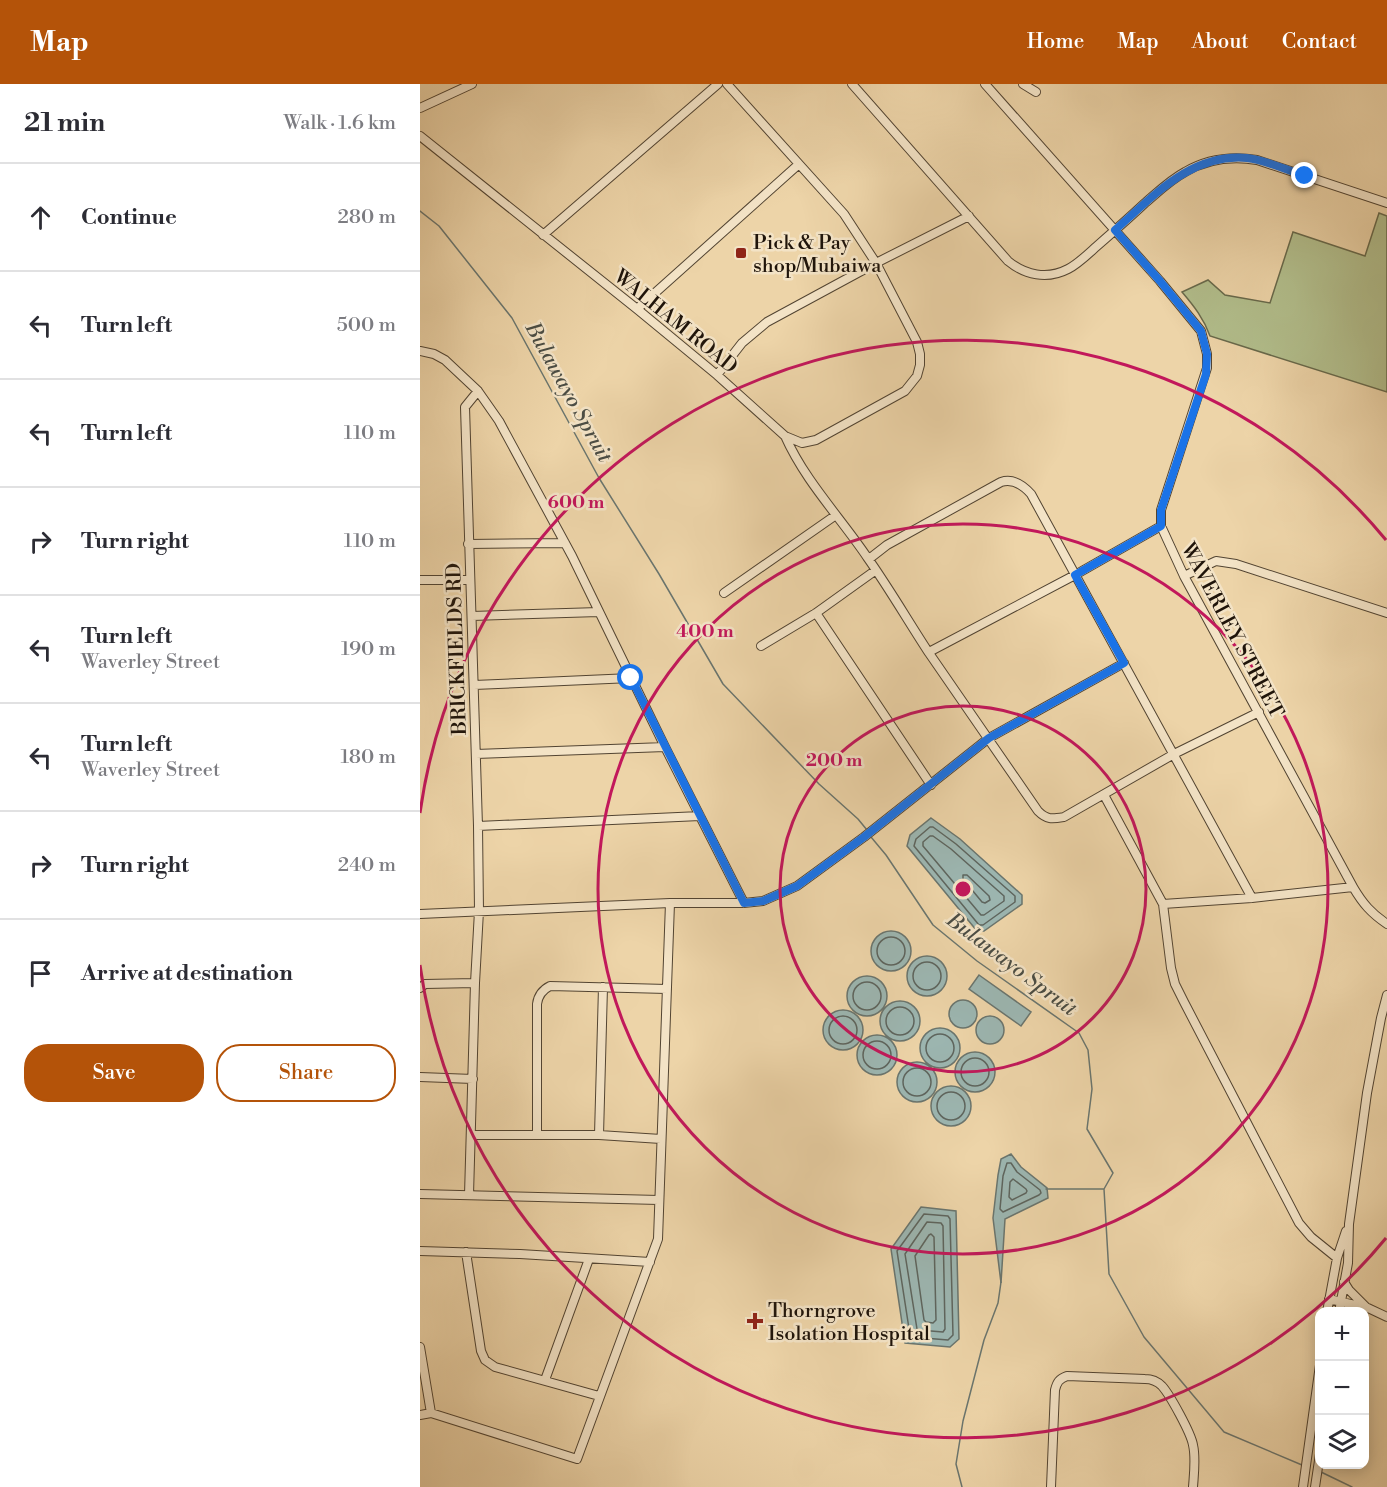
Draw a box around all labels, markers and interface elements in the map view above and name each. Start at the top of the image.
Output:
text: Map [30,25,89,60]
text: Home [1027,29,1084,55]
text: Map [1117,29,1159,55]
text: About [1192,29,1249,55]
text: Contact [1282,29,1357,55]
text: 21 min [24,107,105,139]
text: Walk · 1.6 km [283,111,396,136]
route end [1291,162,1317,188]
icon: ahead [24,201,57,234]
text: Continue [81,204,177,231]
text: 280 m [337,205,396,230]
place label: Pick & Pay shop/Mubaiwa [753,231,882,279]
marker: Pick & Pay shop/Mubaiwa [734,246,748,260]
street label: WALHAM ROAD [607,264,742,380]
icon: left [24,309,57,342]
text: Turn left [81,312,172,339]
text: 500 m [337,313,396,338]
water label: Bulawayo Spruit [518,317,618,468]
icon: left [24,417,57,450]
text: Turn left [81,420,172,447]
text: 110 m [344,421,396,446]
text: 600 m [548,491,605,514]
icon: right [24,525,57,558]
text: Turn right [81,528,189,555]
text: 110 m [344,529,396,554]
street label: WAVERLEY STREET [1174,538,1288,723]
street label: BRICKFIELDS RD [442,562,473,736]
text: 400 m [676,620,734,643]
text: Turn left [81,623,172,650]
icon: left [24,633,57,666]
text: 190 m [341,637,396,662]
text: Waverley Street [81,650,220,675]
route start [617,664,643,690]
text: Turn left [81,731,172,758]
icon: left [24,741,57,774]
text: 180 m [341,745,396,770]
text: 200 m [806,749,863,772]
text: Waverley Street [81,758,220,783]
icon: right [24,849,57,882]
text: Turn right [81,852,189,879]
text: 240 m [338,853,396,878]
centre of rings [953,879,973,899]
water label: Bulawayo Spruit [940,907,1083,1023]
icon: arrive [24,957,57,990]
text: Arrive at destination [81,960,293,987]
button: Save [24,1044,204,1102]
button: Share [216,1044,396,1102]
place label: Thorngrove Isolation Hospital [768,1299,930,1347]
map controls [1315,1307,1369,1469]
button: + [1315,1307,1369,1361]
marker: Thorngrove Isolation Hospital [746,1312,764,1330]
button: − [1315,1361,1369,1415]
button: layers [1315,1415,1369,1469]

